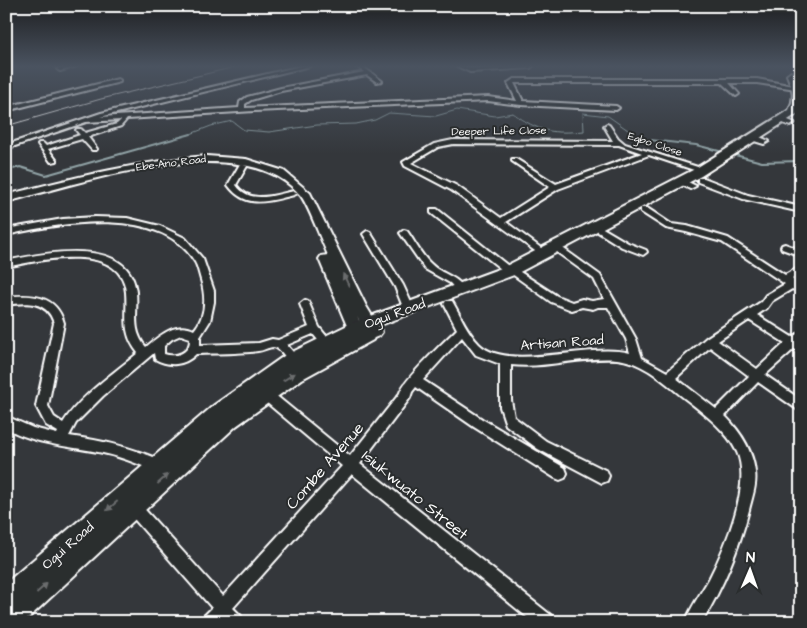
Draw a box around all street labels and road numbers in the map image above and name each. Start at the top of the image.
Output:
street label: Deeper Life Close [451,123,547,139]
street label: Egbo Close [626,128,684,161]
street label: Ebe-Ano Road [135,151,207,175]
street label: Ogui Road [362,294,428,334]
street label: Artisan Road [520,330,604,356]
street label: Combe Avenue [281,417,369,514]
street label: Isiukwuato Street [357,445,473,545]
street label: Ogui Road [37,518,99,574]

